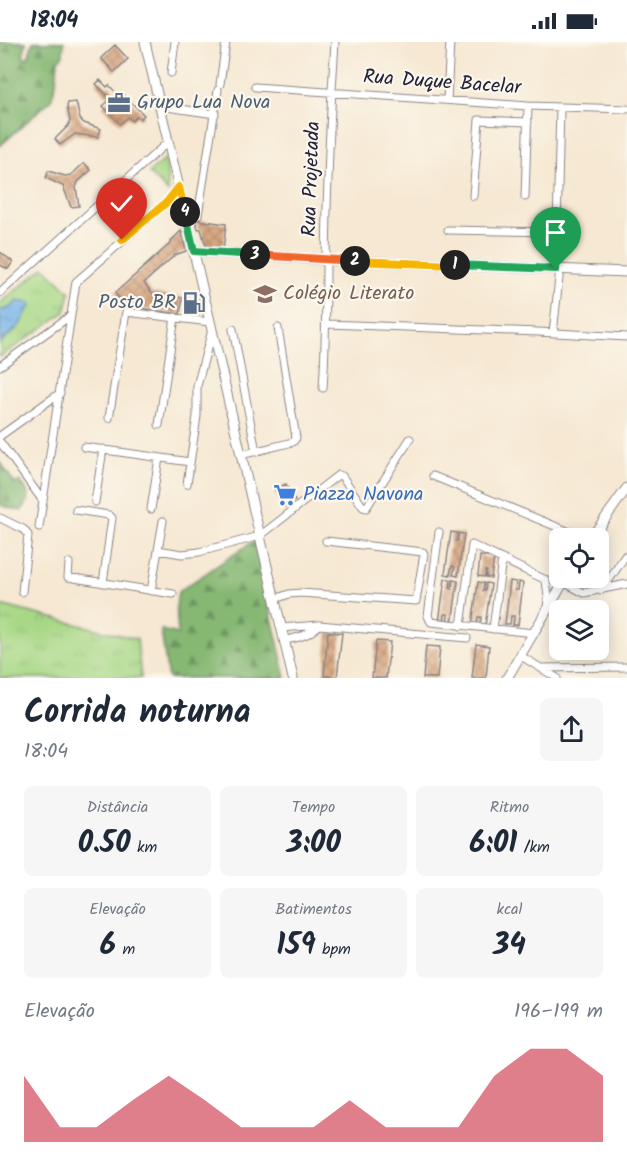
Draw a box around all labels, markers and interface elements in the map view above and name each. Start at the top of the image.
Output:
text: 18:04 [30,4,78,39]
street label: Rua Duque Bacelar [362,62,523,105]
place label: Grupo Lua Nova [137,87,270,119]
office icon: Grupo Lua Nova [106,90,132,116]
street label: Rua Projetada [294,121,330,237]
pin [96,178,147,240]
icon: check [105,187,138,220]
pin: 4 [170,197,200,227]
text: 4 [181,199,189,224]
pin [530,207,581,269]
icon: arrive [539,216,572,249]
pin: 3 [240,240,270,270]
text: 3 [251,242,259,267]
pin: 2 [340,246,370,276]
text: 2 [350,248,360,273]
pin: 1 [440,250,470,280]
text: 1 [453,252,457,277]
place label: Colégio Literato [283,278,414,310]
school or university icon: Colégio Literato [252,281,278,307]
place label: Posto BR [98,287,176,319]
fuel station icon: Posto BR [181,290,207,316]
place label: Piazza Navona [303,479,423,511]
supermarket icon: Piazza Navona [272,482,298,508]
map controls [549,528,609,660]
button: locate [549,528,609,588]
button: layers [549,600,609,660]
text: Corrida noturna [24,687,251,740]
button: share [540,698,603,761]
text: 18:04 [24,736,68,768]
text: Distância [87,795,148,820]
text: Tempo [292,795,335,820]
text: Ritmo [490,795,529,820]
text: 0.50 [78,820,131,868]
text: 3:00 [286,820,341,868]
text: 6:01 [469,820,517,868]
text: km [131,835,157,860]
text: /km [517,835,550,860]
text: Elevação [89,897,146,922]
text: Batimentos [275,897,352,922]
text: kcal [496,897,523,922]
text: 6 [100,922,116,970]
text: 159 [276,922,316,970]
text: 34 [493,922,526,970]
text: m [116,937,135,962]
text: bpm [316,937,351,962]
text: Elevação [24,996,95,1028]
text: 196–199 m [514,996,603,1028]

